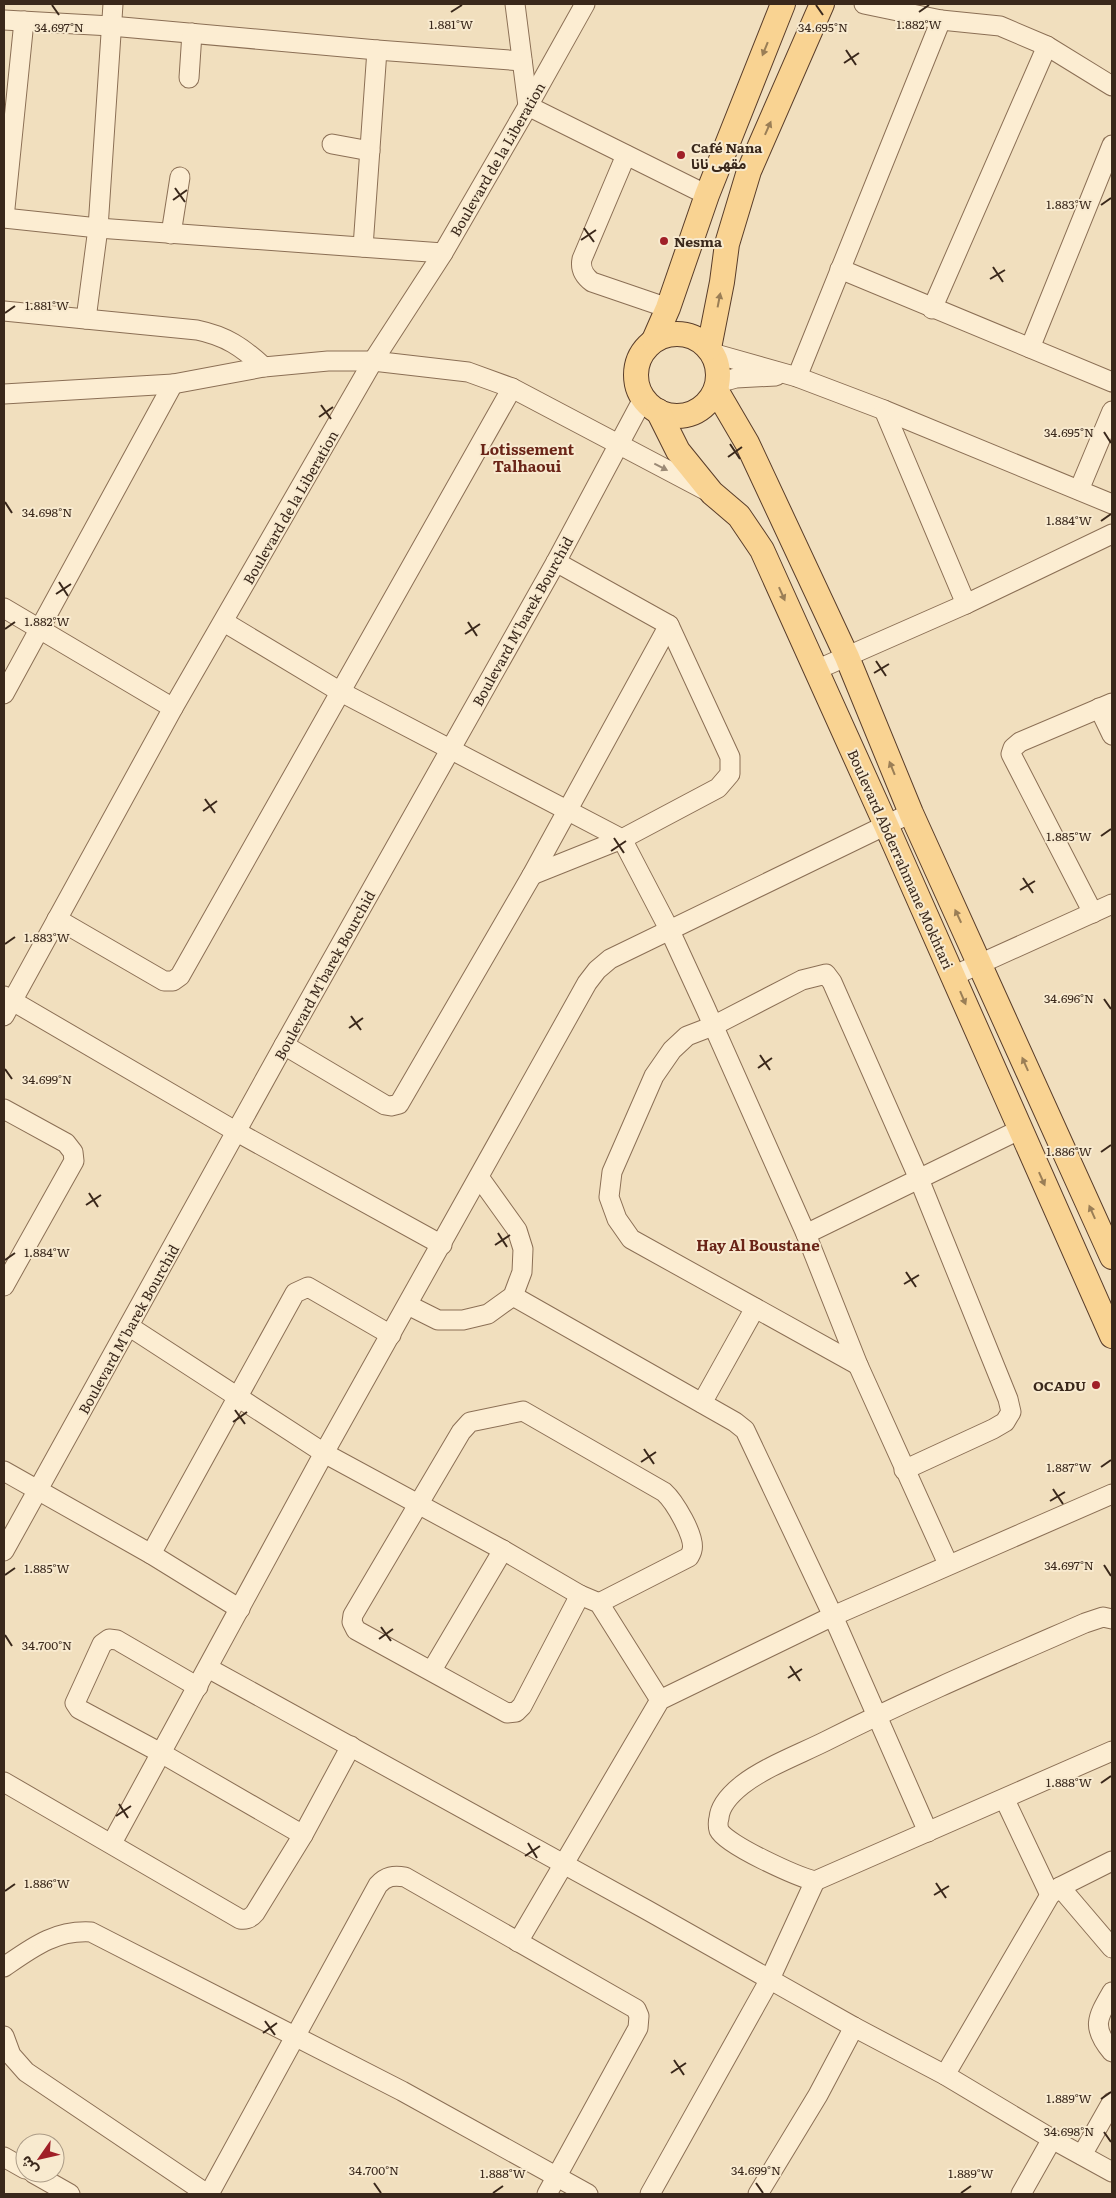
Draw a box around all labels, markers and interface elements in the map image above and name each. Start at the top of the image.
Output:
text: 1.881°W [429,15,473,33]
text: 1.882°W [896,15,942,33]
text: 34.697°N [34,18,84,36]
text: 34.695°N [798,18,848,36]
one-way arrow [761,42,769,56]
street label: Boulevard de la Liberation [445,78,549,240]
one-way arrow [764,121,772,135]
place label: Café Nana مقهى نانا [691,137,763,173]
marker: Café Nana مقهى نانا [675,149,687,161]
text: 1.883°W [1046,195,1092,213]
place label: Nesma [674,231,723,251]
marker: Nesma [658,235,670,247]
one-way arrow [715,292,723,308]
text: 1.881°W [25,296,69,314]
text: 34.695°N [1044,423,1094,441]
street label: Boulevard de la Liberation [238,426,342,588]
district label: Lotissement Talhaoui [480,437,574,477]
one-way arrow [653,463,668,471]
text: 34.698°N [22,503,72,521]
text: 1.884°W [1046,511,1092,529]
street label: Boulevard M'barek Bourchid [467,532,577,709]
one-way arrow [778,587,786,601]
text: 1.882°W [24,612,70,630]
street label: Boulevard Abderrahmane Mokhtari [843,746,959,972]
one-way arrow [888,761,896,775]
text: 1.885°W [1046,827,1092,845]
street label: Boulevard M'barek Bourchid [269,886,379,1063]
one-way arrow [954,909,962,923]
text: 1.883°W [24,928,70,946]
text: 34.696°N [1044,989,1094,1007]
one-way arrow [959,991,967,1005]
one-way arrow [1021,1057,1029,1071]
text: 34.699°N [22,1070,72,1088]
text: 1.886°W [1046,1142,1092,1160]
one-way arrow [1038,1172,1046,1186]
one-way arrow [1088,1205,1096,1219]
district label: Hay Al Boustane [696,1233,820,1256]
street label: Boulevard M'barek Bourchid [73,1240,183,1417]
text: 1.884°W [24,1243,70,1261]
place label: OCADU [1033,1375,1086,1395]
marker: OCADU [1090,1379,1102,1391]
text: 1.887°W [1046,1458,1092,1476]
text: 34.697°N [1044,1556,1094,1574]
text: 1.885°W [24,1559,70,1577]
text: 34.700°N [22,1636,72,1654]
text: 1.888°W [1046,1773,1092,1791]
text: 1.886°W [24,1874,70,1892]
text: 1.889°W [1046,2089,1092,2107]
text: 34.698°N [1044,2122,1094,2140]
north arrow [15,2133,65,2183]
text: ش [15,2152,42,2179]
text: 34.700°N [349,2161,399,2179]
text: 34.699°N [731,2161,781,2179]
text: 1.888°W [480,2164,526,2182]
text: 1.889°W [948,2164,994,2182]

